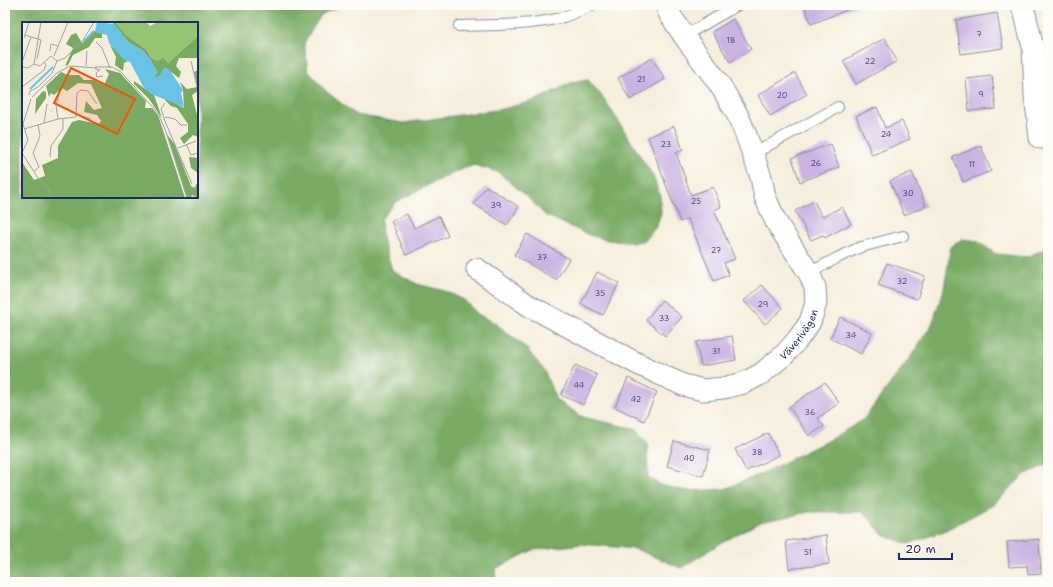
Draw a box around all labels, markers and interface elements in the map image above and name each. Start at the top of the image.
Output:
inset map [22,22,198,198]
house number: 7 [976,29,982,40]
house number: 18 [727,35,735,46]
house number: 22 [865,56,876,67]
house number: 21 [637,74,645,85]
house number: 9 [978,89,984,100]
house number: 20 [777,90,787,101]
house number: 24 [881,129,892,140]
house number: 23 [661,139,671,150]
house number: 26 [811,158,822,169]
house number: 11 [969,159,975,170]
house number: 30 [902,188,914,199]
house number: 25 [691,196,701,207]
house number: 39 [491,200,501,211]
house number: 27 [711,245,722,256]
house number: 37 [537,252,548,263]
house number: 32 [897,276,908,287]
house number: 35 [595,288,605,299]
house number: 29 [758,299,768,310]
street label: Väverivägen [777,307,820,362]
house number: 33 [659,313,669,324]
house number: 34 [846,330,857,341]
house number: 31 [712,346,720,357]
house number: 44 [574,380,585,391]
house number: 42 [631,394,642,405]
house number: 36 [805,407,816,418]
house number: 38 [752,447,762,458]
house number: 40 [683,453,695,464]
scale bar [899,535,952,561]
text: 20 m [905,541,936,557]
house number: 51 [804,547,812,558]

